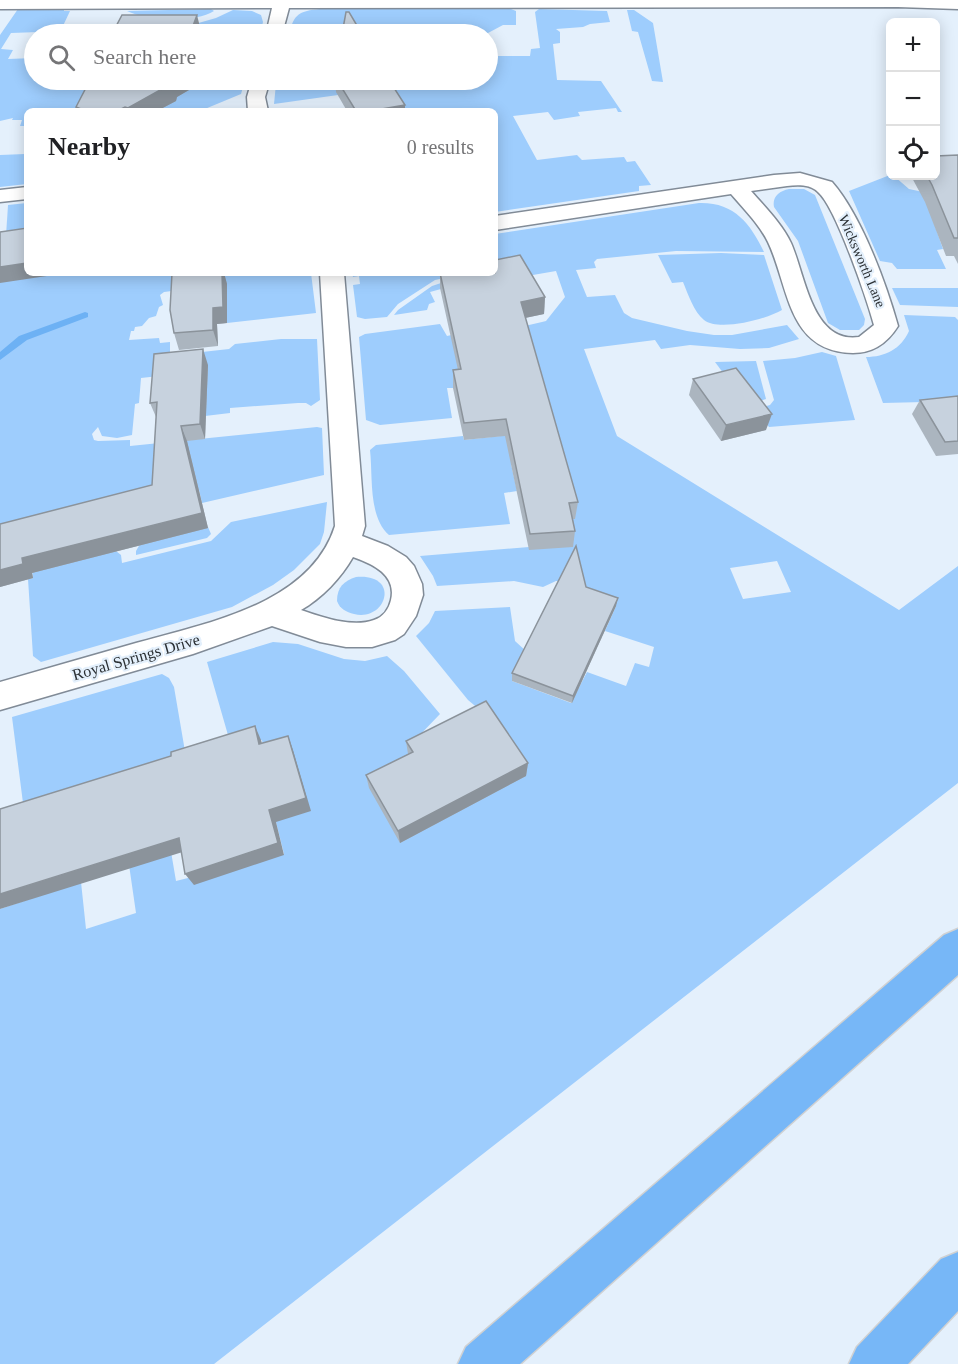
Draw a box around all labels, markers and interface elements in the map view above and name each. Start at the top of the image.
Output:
map controls [886,18,940,180]
button: + [886,18,940,72]
search box [24,24,498,90]
icon: search [45,41,78,74]
text: Search here [93,44,196,69]
button: − [886,72,940,126]
button: locate [886,126,940,180]
text: Nearby [48,132,130,161]
text: 0 results [407,136,474,158]
street label: Wicksworth Lane [836,212,888,310]
street label: Royal Springs Drive [70,631,202,684]

